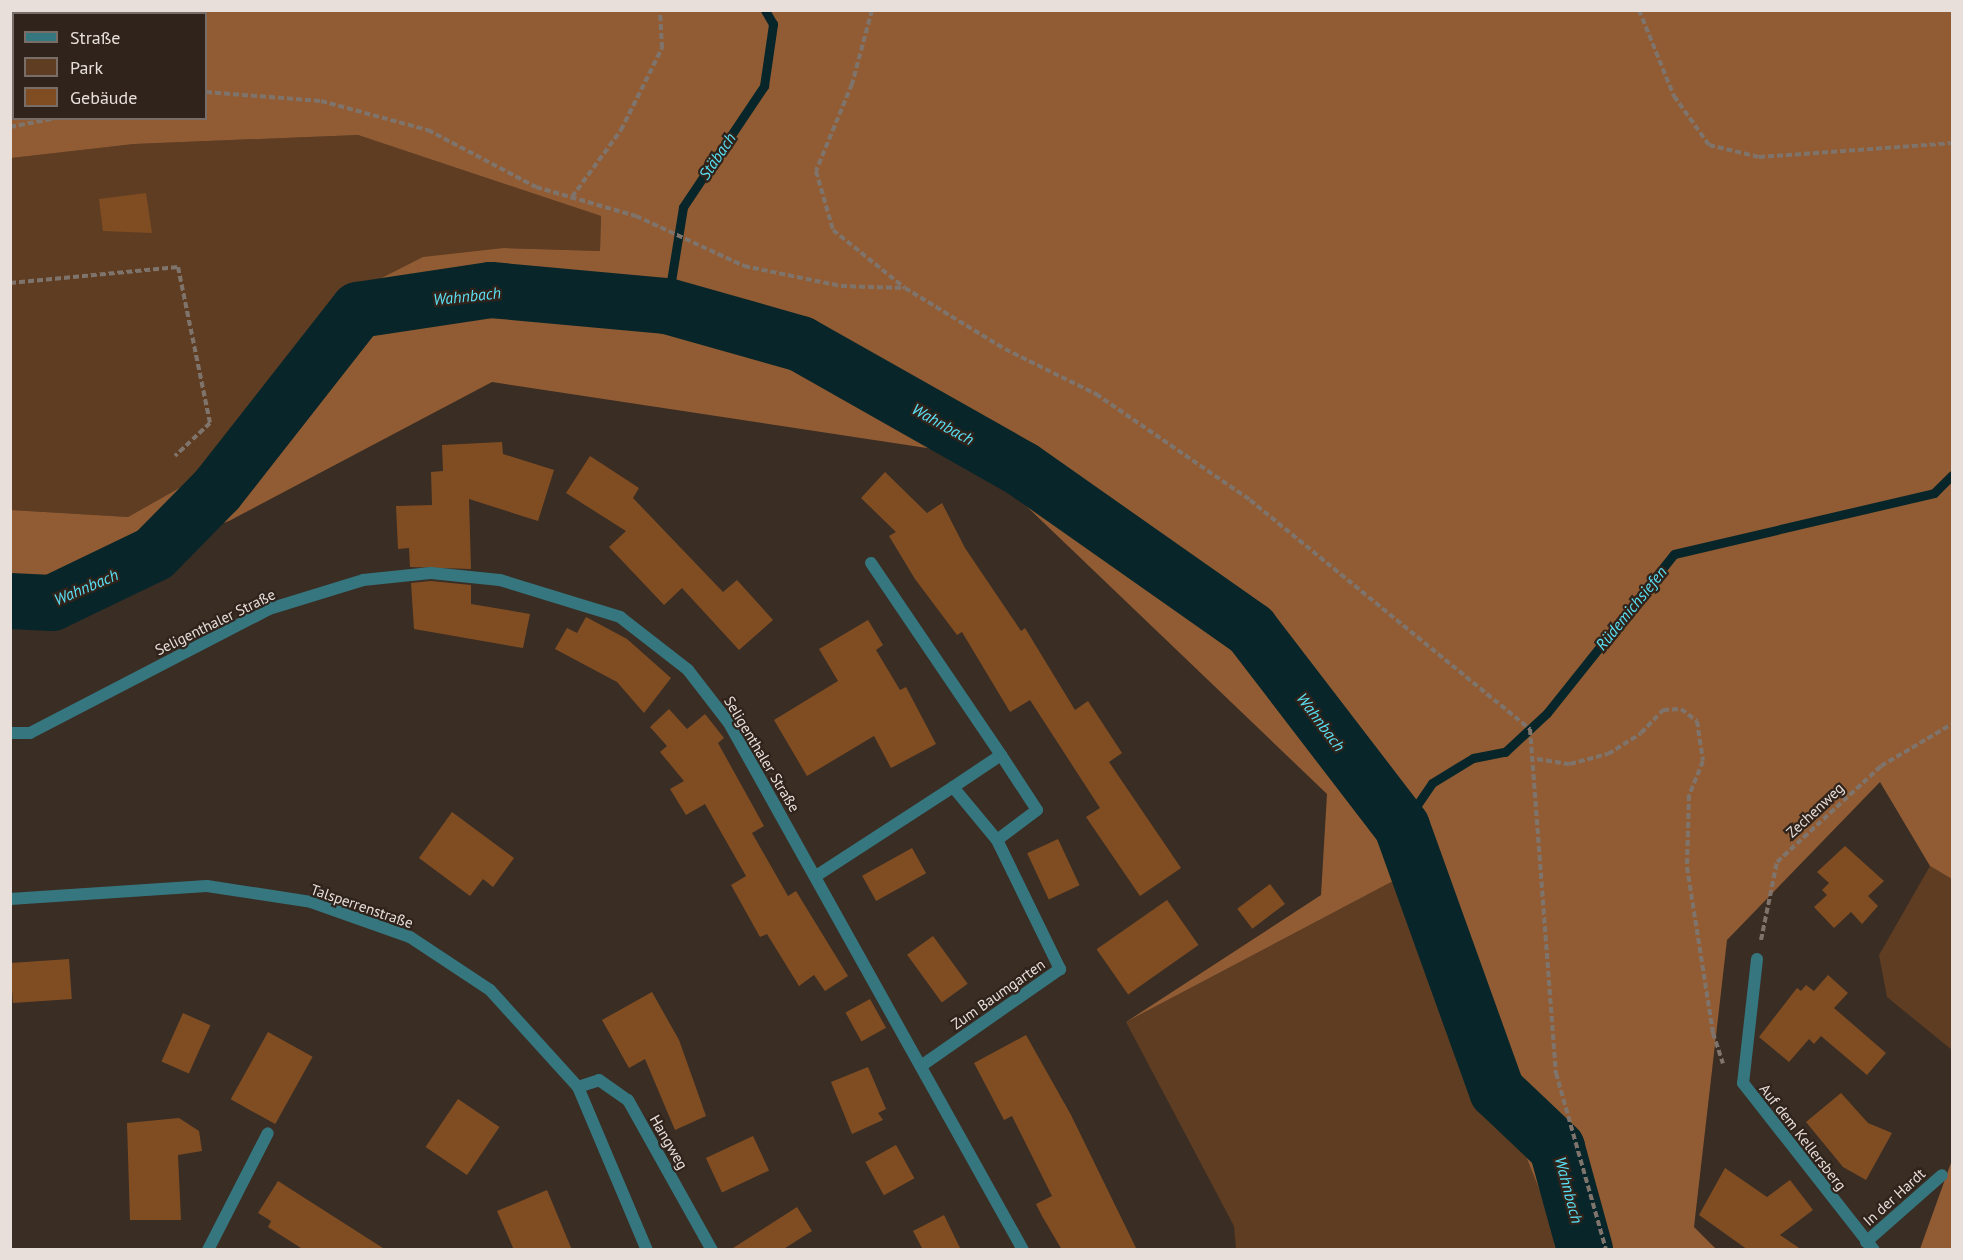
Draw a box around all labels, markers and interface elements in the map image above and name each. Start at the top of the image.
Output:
legend [12,12,207,120]
text: Straße [70,26,121,49]
text: Park [70,56,103,79]
text: Gebäude [70,86,137,109]
water label: Stäbach [694,129,740,183]
water label: Wahnbach [432,283,502,309]
water label: Wahnbach [909,399,977,449]
water label: Rüdemichsiefen [1591,562,1671,654]
water label: Wahnbach [51,565,121,609]
street label: Seligenthaler Straße [152,585,278,659]
water label: Wahnbach [1293,689,1349,755]
street label: Seligenthaler Straße [720,693,804,815]
street label: Zechenweg [1783,779,1847,841]
street label: Talsperrenstraße [308,880,416,932]
street label: Zum Baumgarten [948,955,1048,1033]
street label: Auf dem Kellersberg [1756,1080,1850,1194]
street label: Hangweg [646,1111,692,1173]
water label: Wahnbach [1551,1155,1587,1225]
street label: In der Hardt [1859,1165,1929,1229]

